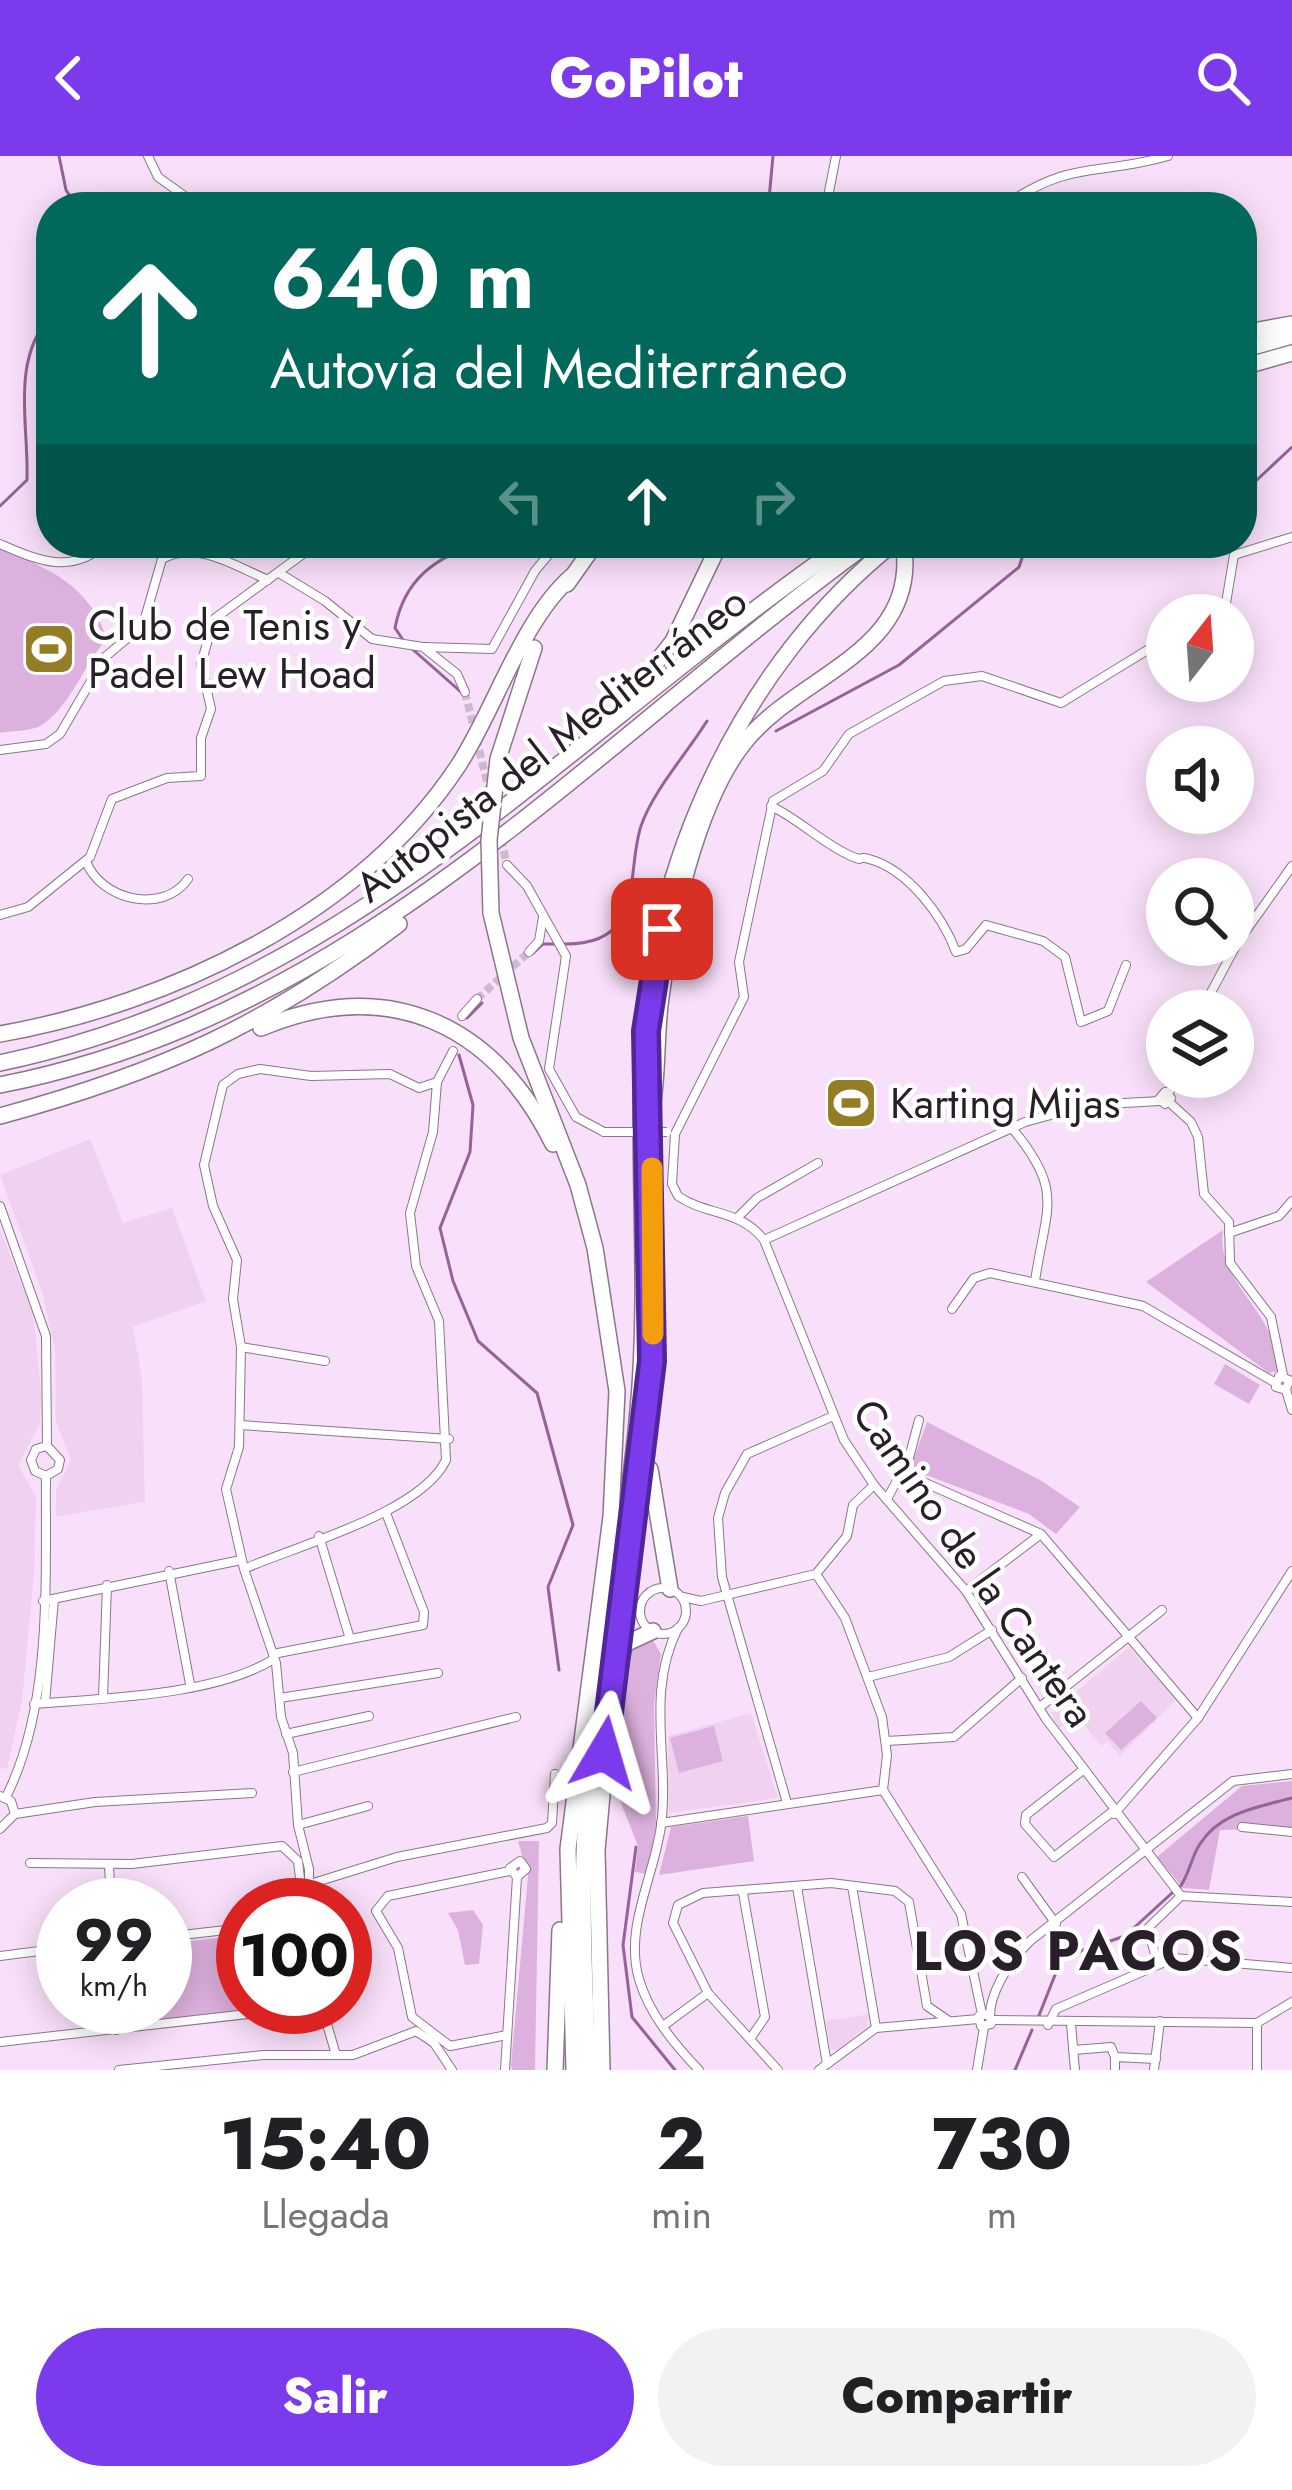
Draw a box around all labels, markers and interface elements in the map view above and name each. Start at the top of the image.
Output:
text: GoPilot [549,39,743,117]
icon: back [36,45,102,111]
icon: search [1190,45,1256,111]
text: 640 m [270,218,535,340]
icon: ahead [72,240,228,396]
text: Autovía del Mediterráneo [270,330,848,408]
icon: left [488,468,554,534]
icon: ahead [614,468,680,534]
icon: right [740,468,806,534]
street label: Autopista del Mediterráneo [342,571,760,917]
north arrow [1146,594,1254,702]
map controls [1146,594,1254,1098]
place label: Club de Tenis y Padel Lew Hoad [88,595,376,704]
sports icon: Club de Tenis y Padel Lew Hoad [21,621,77,677]
button: sound [1146,726,1254,834]
button: search [1146,858,1254,966]
pin [611,878,713,980]
icon: arrive [629,896,695,962]
button: layers [1146,990,1254,1098]
place label: Karting Mijas [890,1073,1121,1134]
sports icon: Karting Mijas [823,1075,879,1131]
street label: Camino de la Cantera [838,1387,1110,1739]
position arrow [541,1690,667,1816]
speed limit sign: 100 [216,1878,372,2034]
text: 99 [74,1897,154,1984]
district label: LOS PACOS [913,1912,1245,1990]
text: km/h [80,1964,148,2007]
text: 15:40 [220,2092,431,2196]
text: 2 [657,2092,706,2196]
text: 730 [932,2092,1072,2196]
text: Llegada [261,2186,390,2243]
text: min [651,2186,712,2243]
text: m [987,2186,1017,2243]
button: Salir [36,2328,634,2466]
button: Compartir [658,2328,1256,2466]

